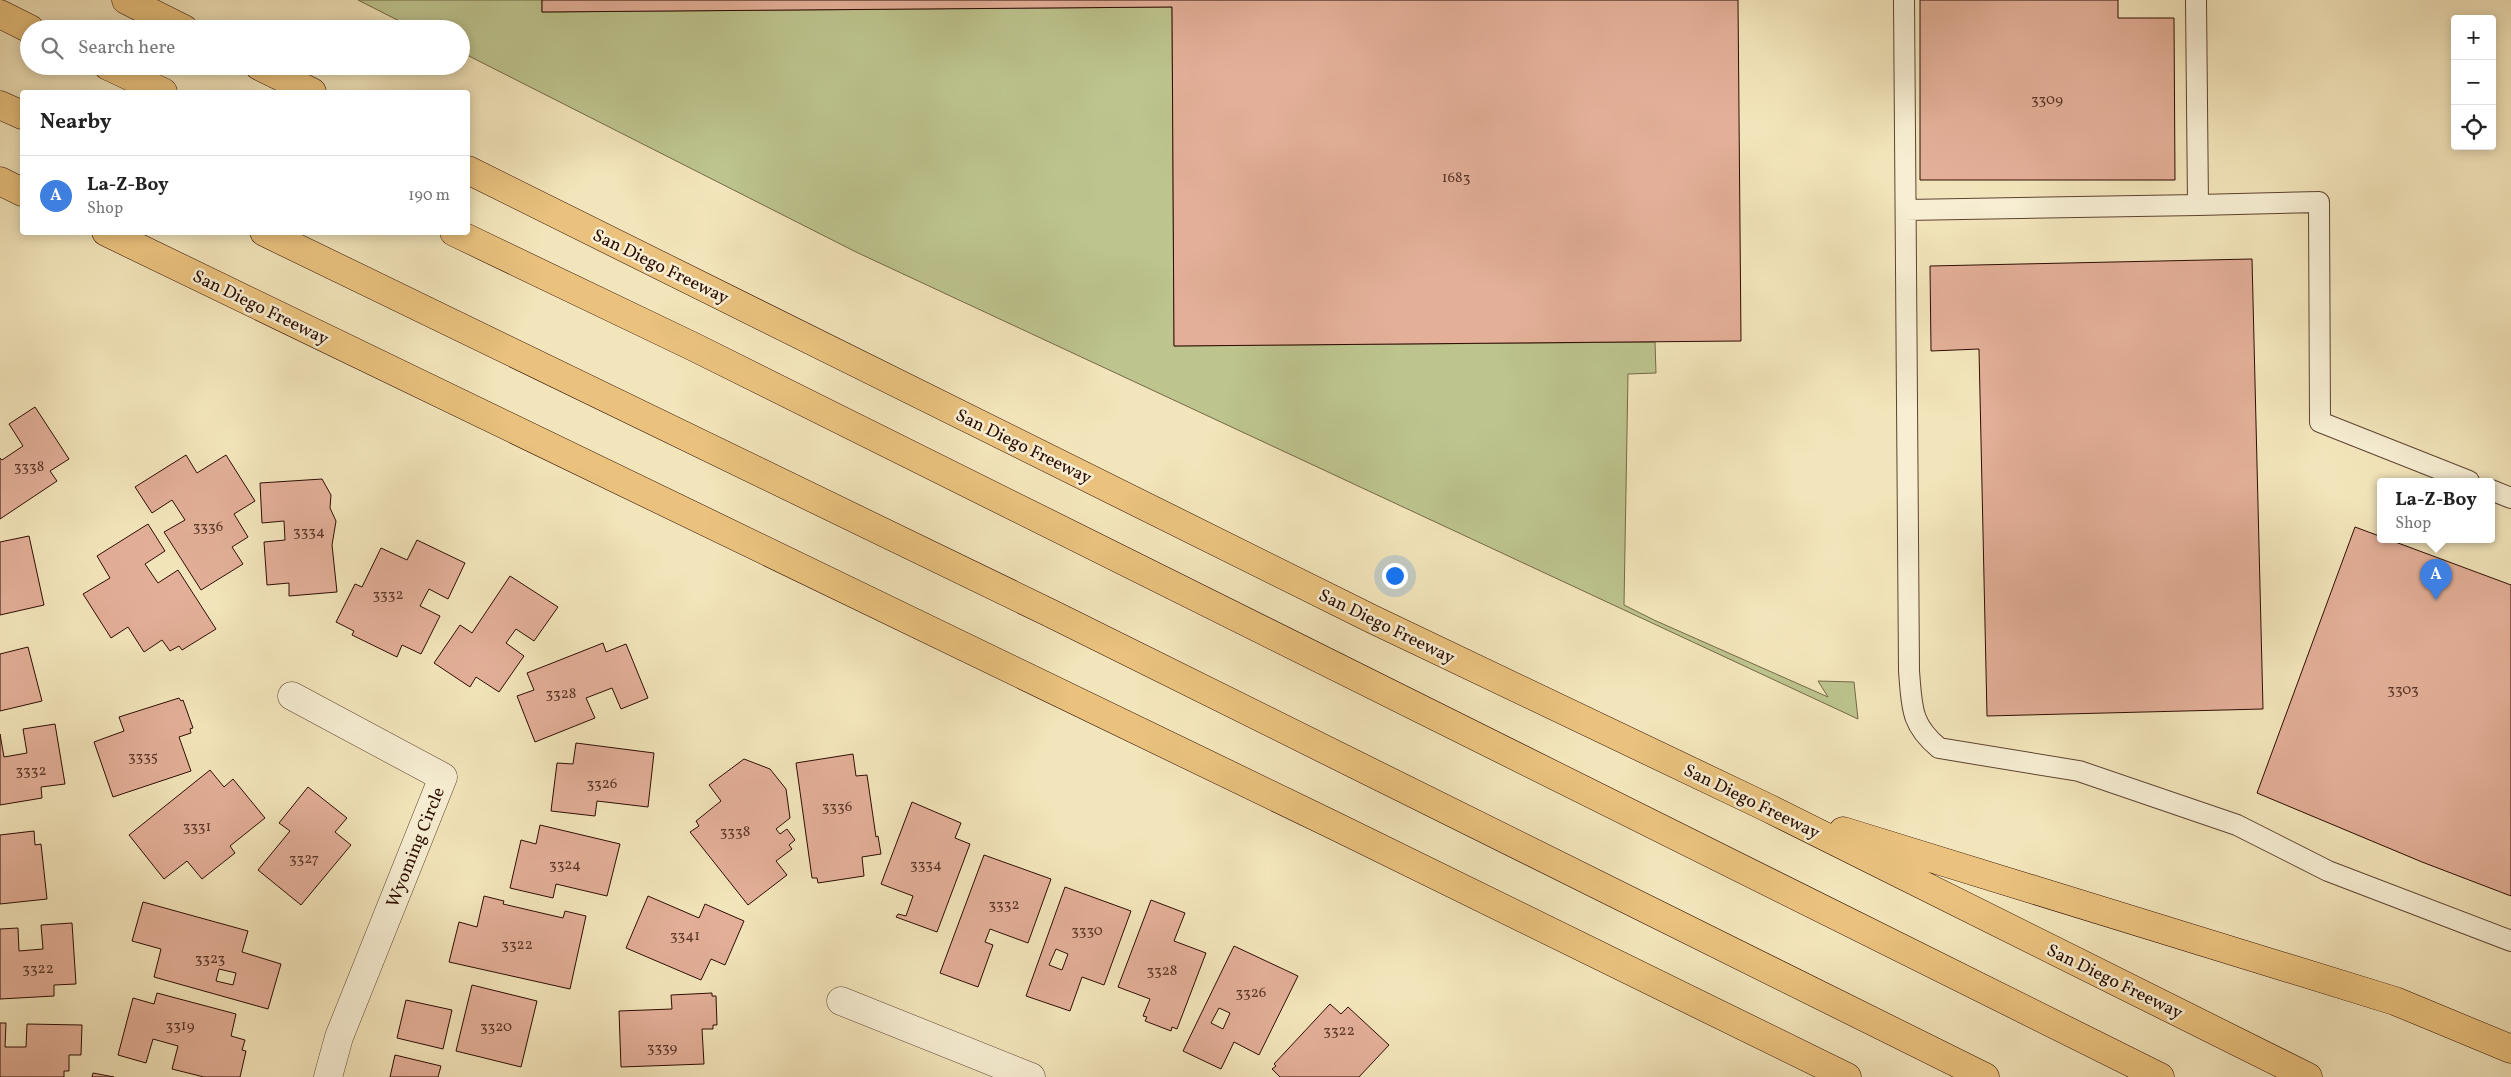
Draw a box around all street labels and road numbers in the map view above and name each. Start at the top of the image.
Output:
street label: San Diego Freeway [588,223,733,311]
street label: San Diego Freeway [188,264,333,352]
street label: San Diego Freeway [951,403,1096,491]
street label: San Diego Freeway [1314,583,1459,671]
street label: San Diego Freeway [1679,758,1824,846]
street label: Wyoming Circle [381,784,452,911]
street label: San Diego Freeway [2042,938,2187,1026]

